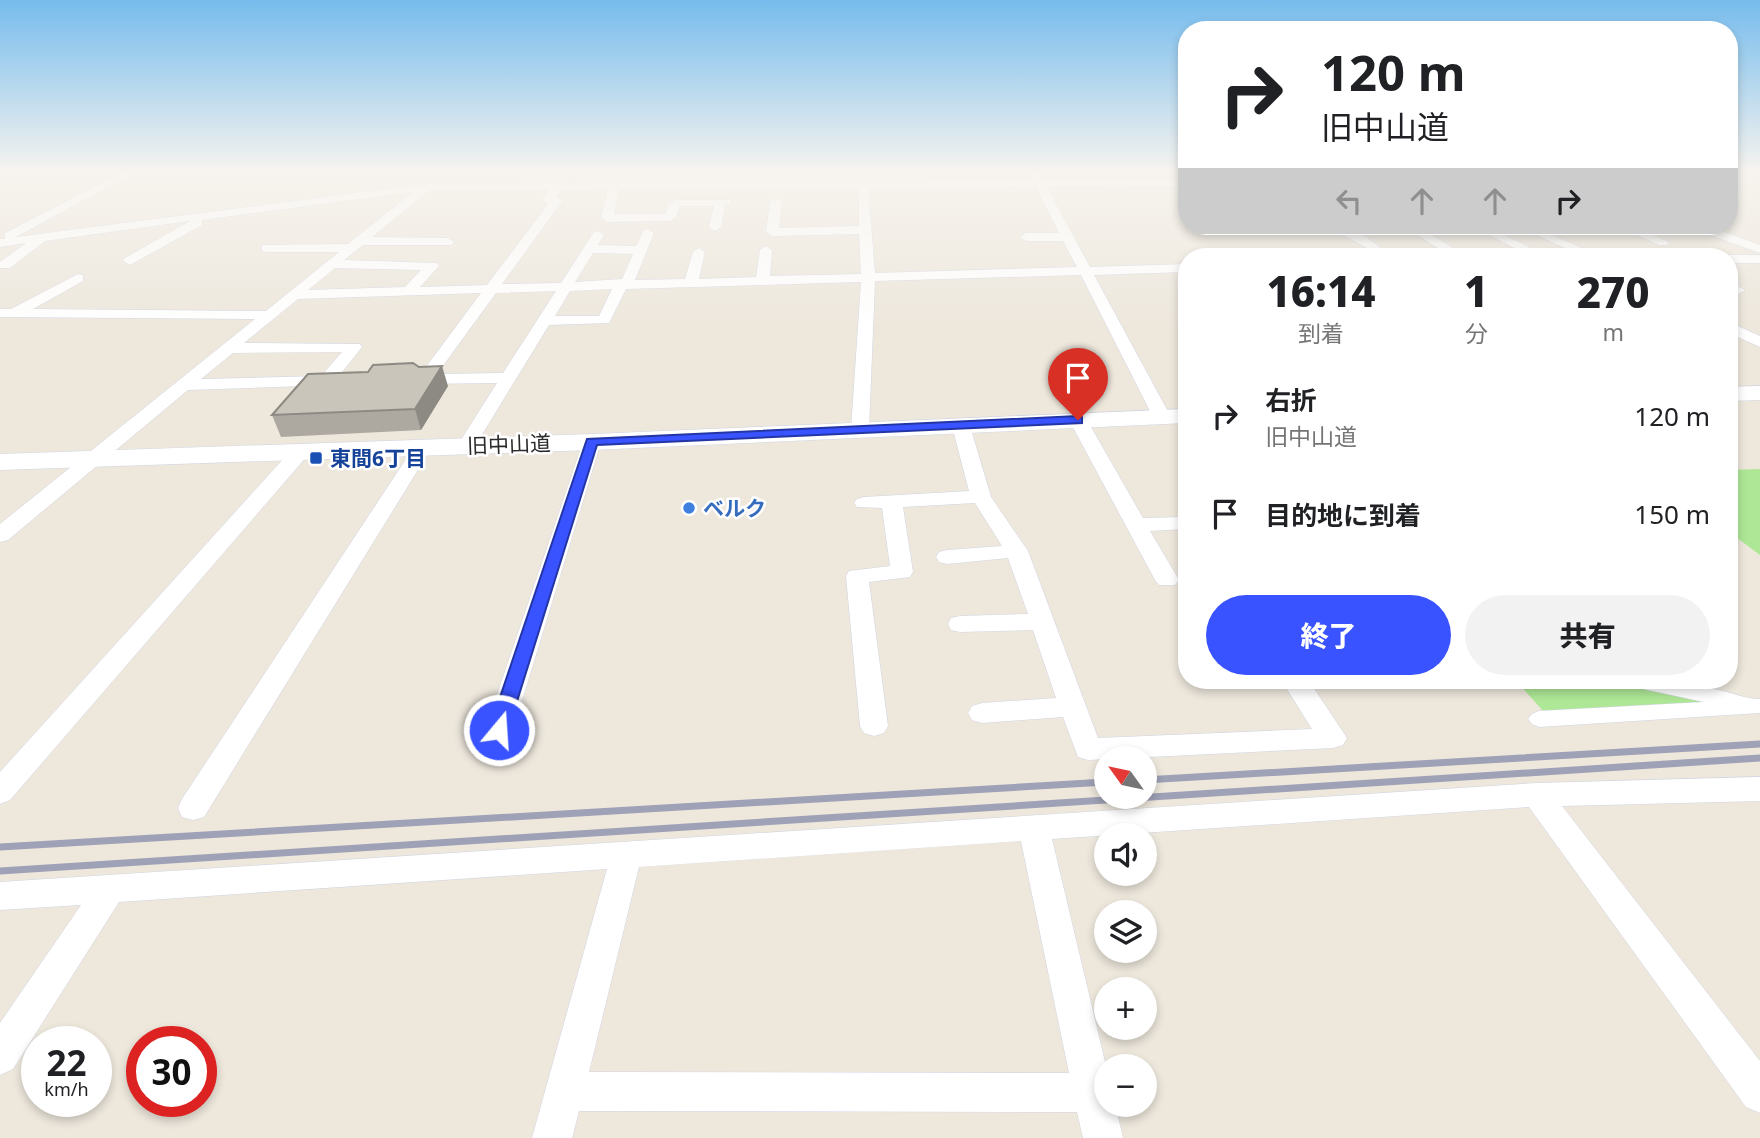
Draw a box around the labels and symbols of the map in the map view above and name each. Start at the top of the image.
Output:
pin [1048,348,1108,420]
street label: 旧中山道 [467,429,551,459]
place label: 東間6丁目 [330,444,426,472]
marker: 東間6丁目 [308,450,324,466]
place label: ベルク [703,494,766,522]
marker: ベルク [681,500,697,516]
position arrow [462,693,536,767]
north arrow [1094,746,1157,808]
speed limit sign: 30 [126,1026,217,1117]

